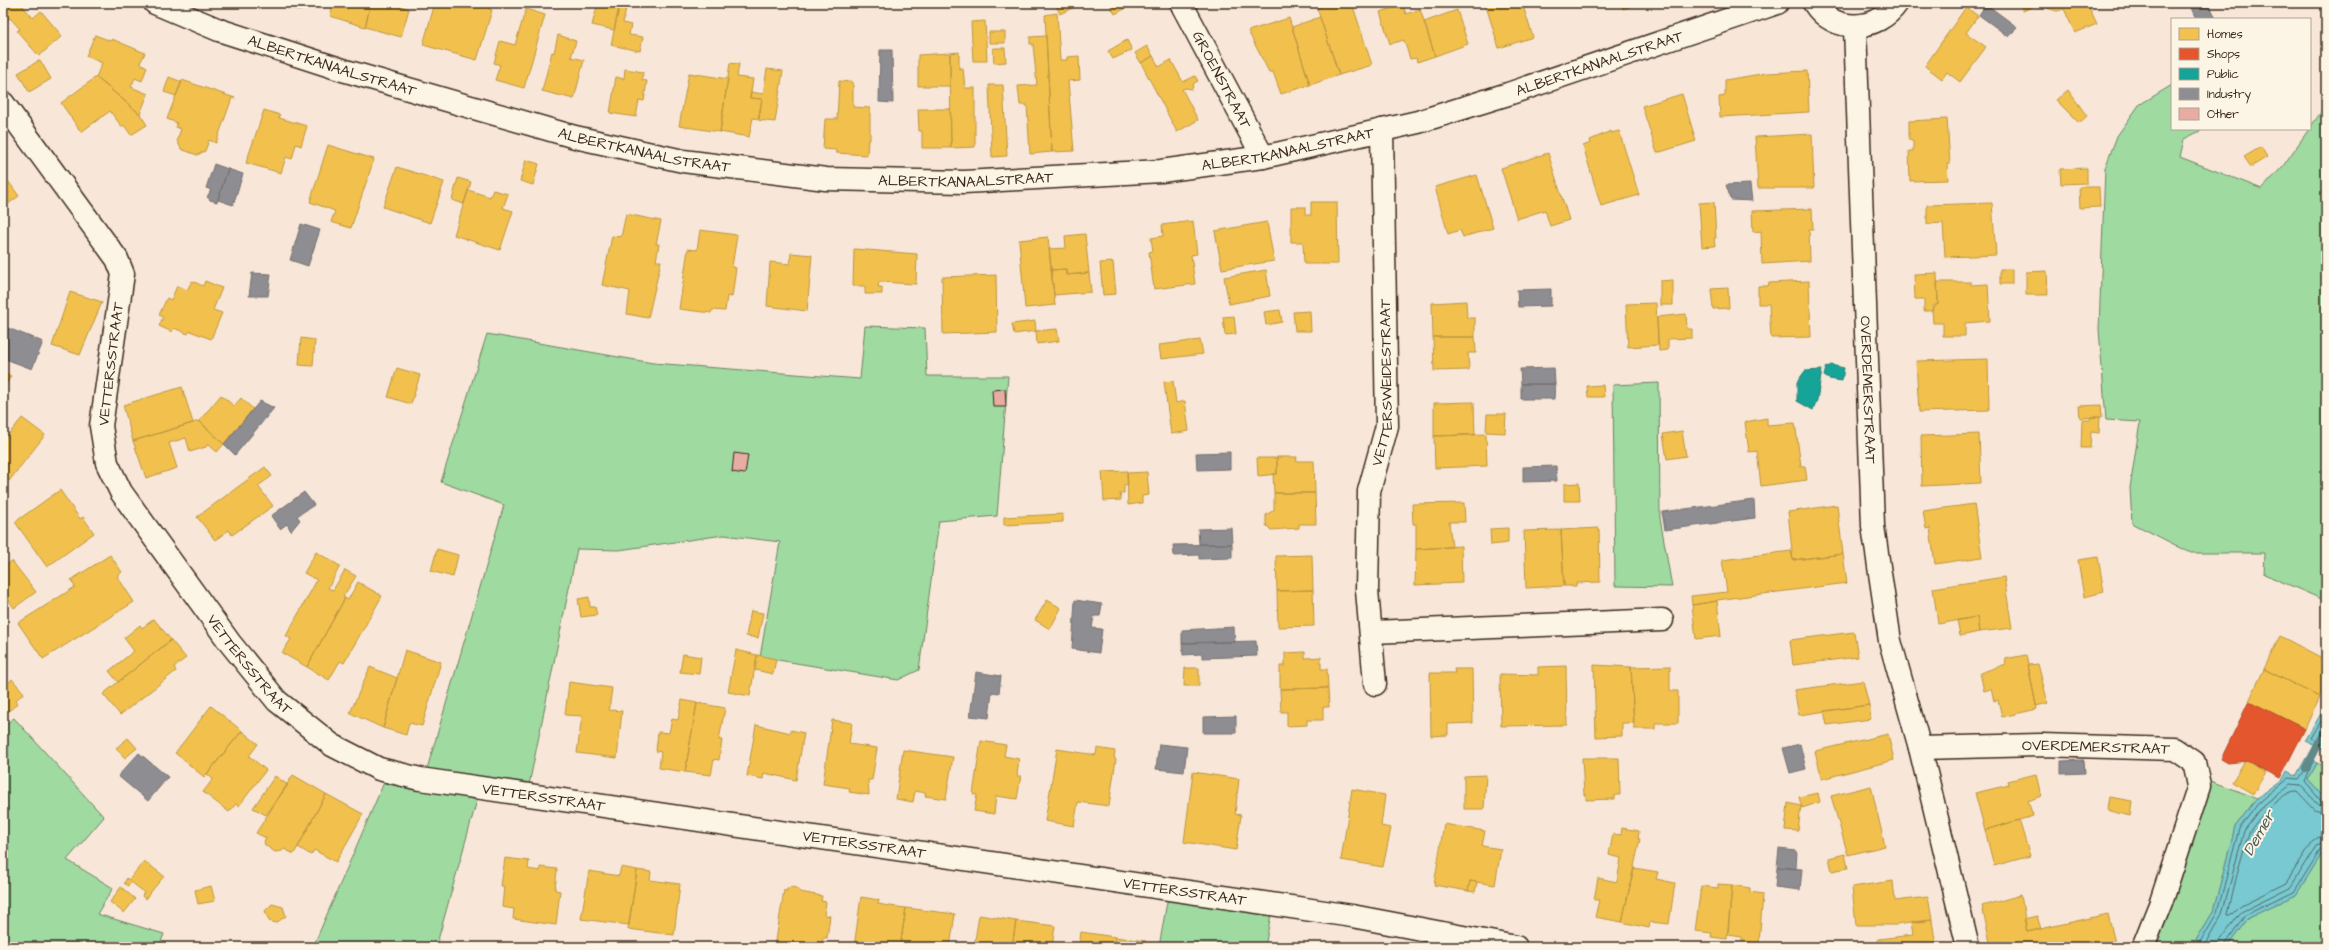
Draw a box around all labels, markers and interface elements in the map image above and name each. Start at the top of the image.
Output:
legend [2171,18,2311,130]
street label: ALBERTKANAALSTRAAT [1513,25,1687,101]
text: Homes [2207,26,2243,43]
street label: GROENSTRAAT [1187,27,1257,133]
street label: ALBERTKANAALSTRAAT [245,29,420,101]
text: Shops [2207,46,2240,63]
text: Public [2207,66,2239,83]
text: Industry [2207,86,2252,104]
text: Other [2207,106,2239,123]
street label: ALBERTKANAALSTRAAT [556,122,733,177]
street label: ALBERTKANAALSTRAAT [1200,122,1377,176]
street label: ALBERTKANAALSTRAAT [878,166,1055,193]
street label: VETTERSWEIDESTRAAT [1366,298,1398,468]
street label: VETTERSSTRAAT [93,300,129,427]
street label: OVERDEMERSTRAAT [1855,315,1881,465]
street label: VETTERSSTRAAT [202,610,297,720]
street label: OVERDEMERSTRAAT [2022,734,2171,759]
street label: VETTERSSTRAAT [481,778,608,817]
water label: Demer [2238,804,2282,860]
street label: VETTERSSTRAAT [801,825,928,864]
street label: VETTERSSTRAAT [1122,872,1249,911]

